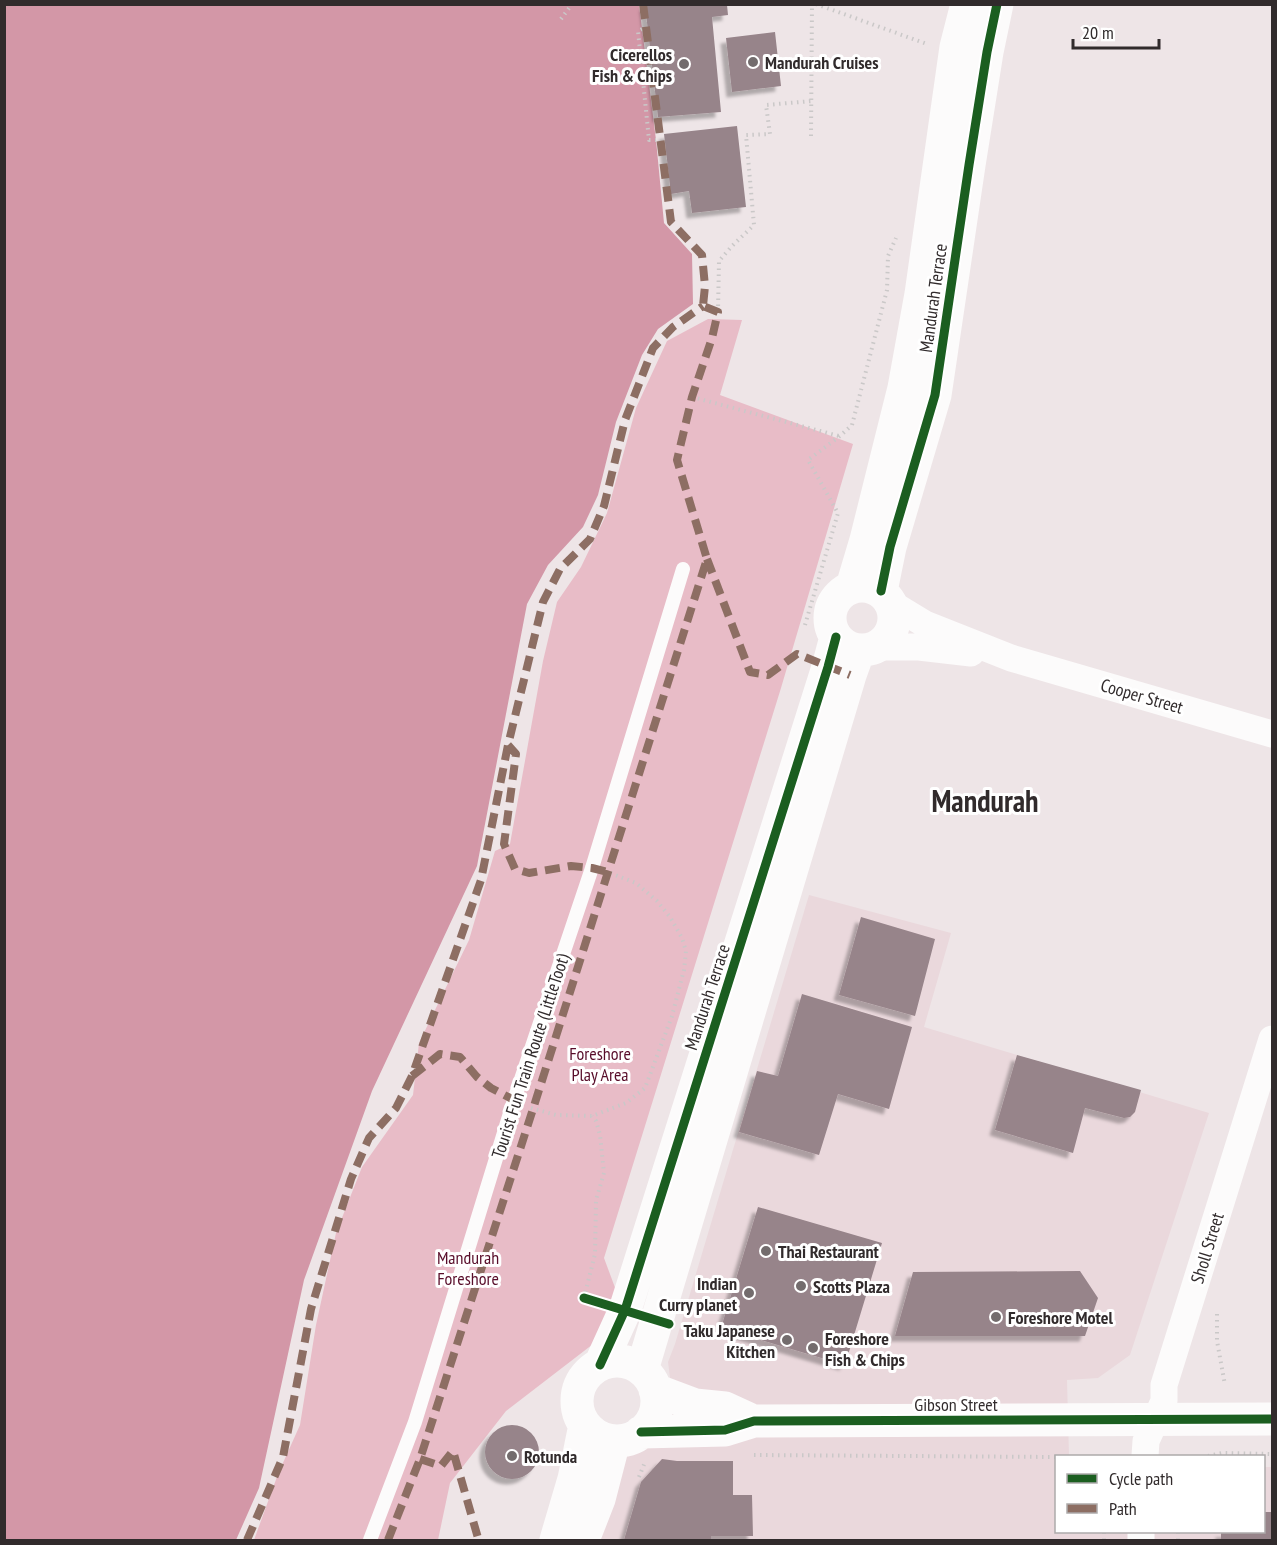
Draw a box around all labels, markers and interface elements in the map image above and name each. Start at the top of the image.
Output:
scale bar [1073,12,1158,50]
text: 20 m [1082,21,1114,44]
place label: Cicerellos Fish & Chips [592,43,672,87]
place label: Mandurah Cruises [765,51,879,74]
marker: Mandurah Cruises [746,55,760,69]
marker: Cicerellos Fish & Chips [677,57,691,71]
street label: Mandurah Terrace [914,242,952,354]
street label: Cooper Street [1098,673,1186,719]
district label: Mandurah [931,781,1039,820]
street label: Mandurah Terrace [679,941,735,1053]
street label: Tourist Fun Train Route (LittleToot) [486,950,574,1161]
park label: Foreshore Play Area [569,1042,631,1086]
street label: Sholl Street [1185,1210,1229,1286]
place label: Thai Restaurant [778,1240,880,1263]
marker: Thai Restaurant [759,1244,773,1258]
park label: Mandurah Foreshore [437,1246,499,1290]
place label: Indian Curry planet [659,1272,738,1316]
place label: Scotts Plaza [813,1275,890,1298]
marker: Scotts Plaza [794,1279,808,1293]
marker: Indian Curry planet [742,1286,756,1300]
place label: Foreshore Motel [1008,1306,1113,1329]
marker: Foreshore Motel [989,1310,1003,1324]
place label: Taku Japanese Kitchen [684,1319,775,1363]
place label: Foreshore Fish & Chips [825,1327,905,1371]
marker: Taku Japanese Kitchen [780,1333,794,1347]
marker: Foreshore Fish & Chips [806,1341,820,1355]
street label: Gibson Street [914,1393,998,1416]
place label: Rotunda [524,1445,577,1468]
marker: Rotunda [505,1449,519,1463]
legend [1055,1455,1265,1533]
text: Cycle path [1109,1467,1173,1490]
text: Path [1109,1497,1137,1520]

